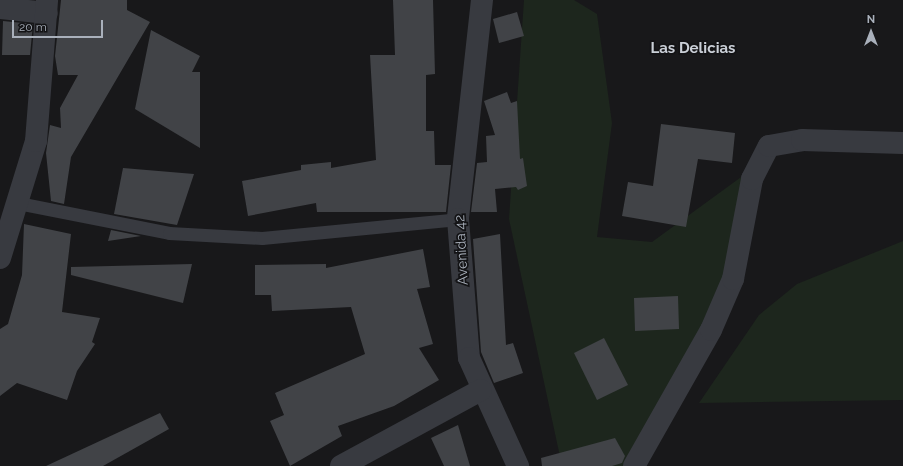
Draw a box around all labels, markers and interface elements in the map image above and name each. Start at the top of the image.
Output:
scale bar [14,12,105,38]
north arrow [851,12,891,52]
text: N [867,13,875,26]
text: 20 m [19,20,47,34]
district label: Las Delicias [651,40,735,58]
street label: Avenida 42 [451,214,471,286]

